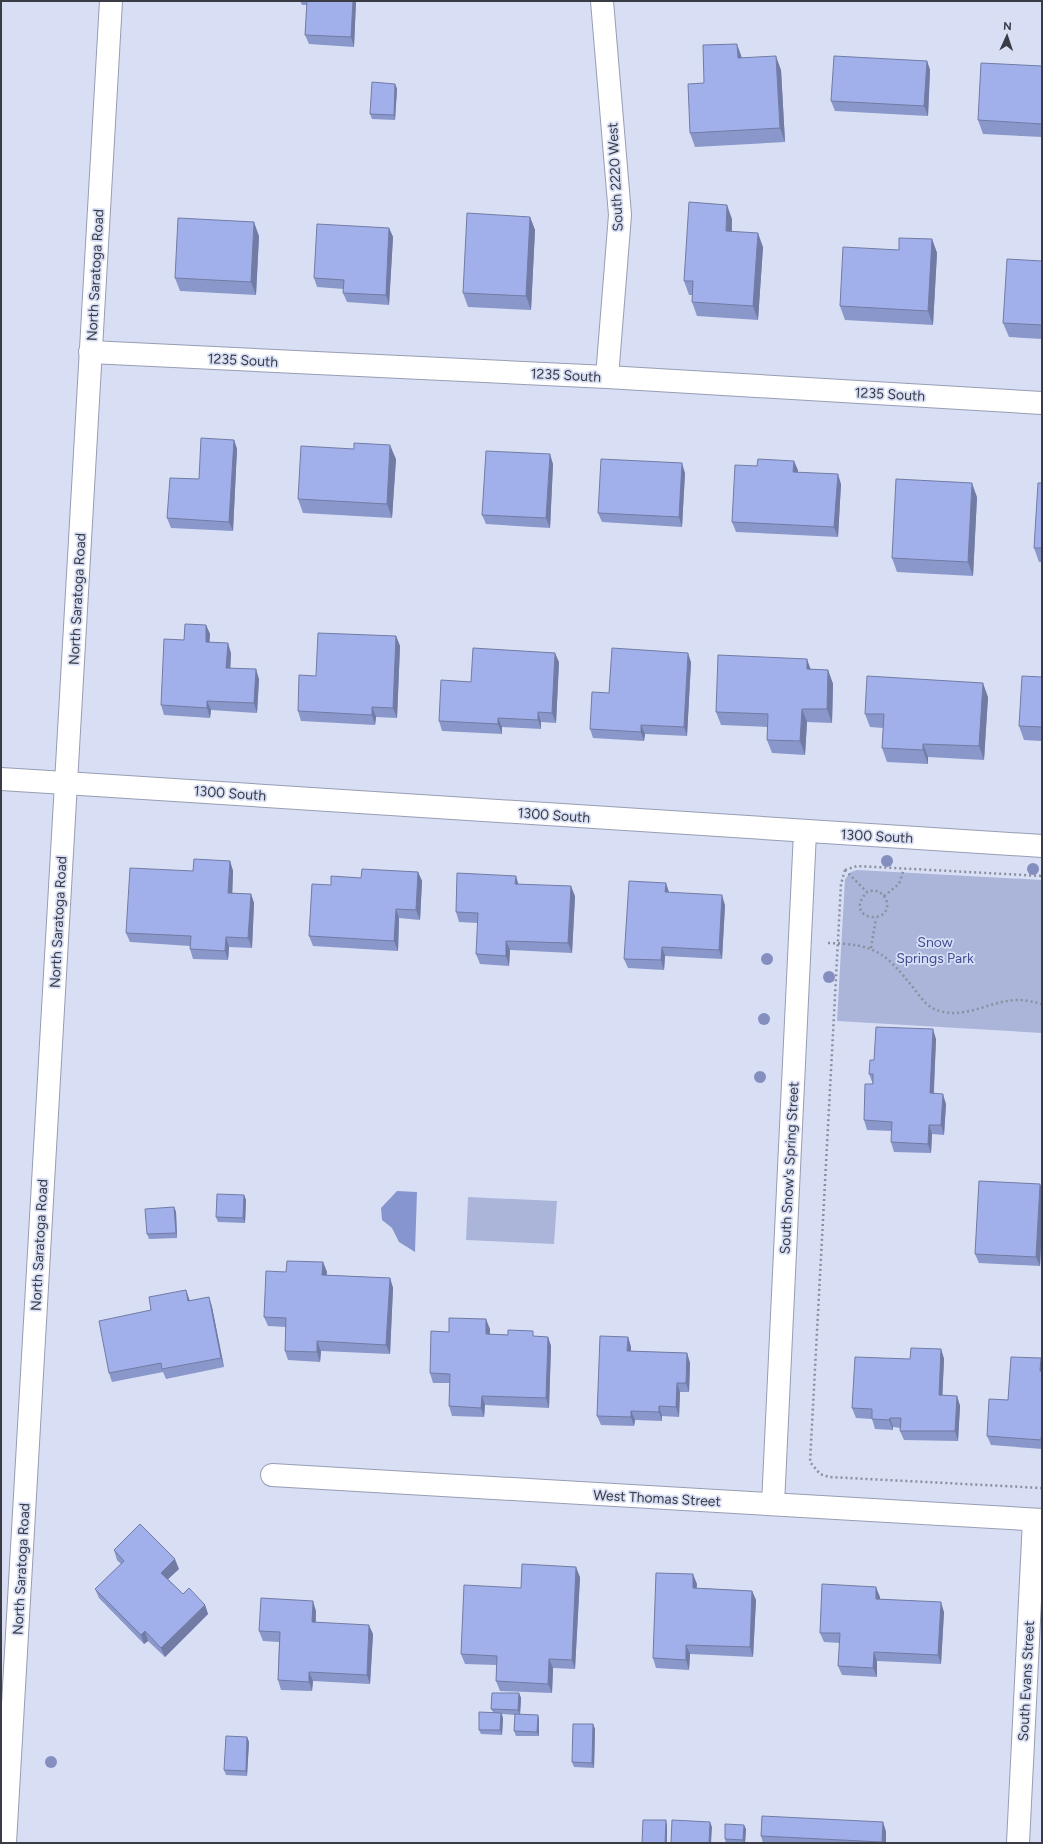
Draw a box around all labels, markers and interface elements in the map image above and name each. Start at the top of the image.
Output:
north arrow [987,16,1027,56]
text: N [1003,20,1012,33]
street label: South 2220 West [604,122,627,232]
street label: North Saratoga Road [84,209,107,342]
street label: 1235 South [207,350,279,371]
street label: 1235 South [530,365,602,386]
street label: 1235 South [854,384,926,405]
street label: North Saratoga Road [66,533,89,666]
street label: 1300 South [193,782,267,805]
street label: 1300 South [517,804,591,827]
street label: 1300 South [840,826,914,847]
street label: North Saratoga Road [47,856,70,989]
park label: Snow Springs Park [896,934,974,967]
street label: South Snow's Spring Street [776,1081,803,1255]
street label: North Saratoga Road [28,1179,51,1312]
street label: West Thomas Street [593,1487,721,1510]
street label: North Saratoga Road [10,1503,33,1636]
street label: South Evans Street [1015,1620,1038,1742]

